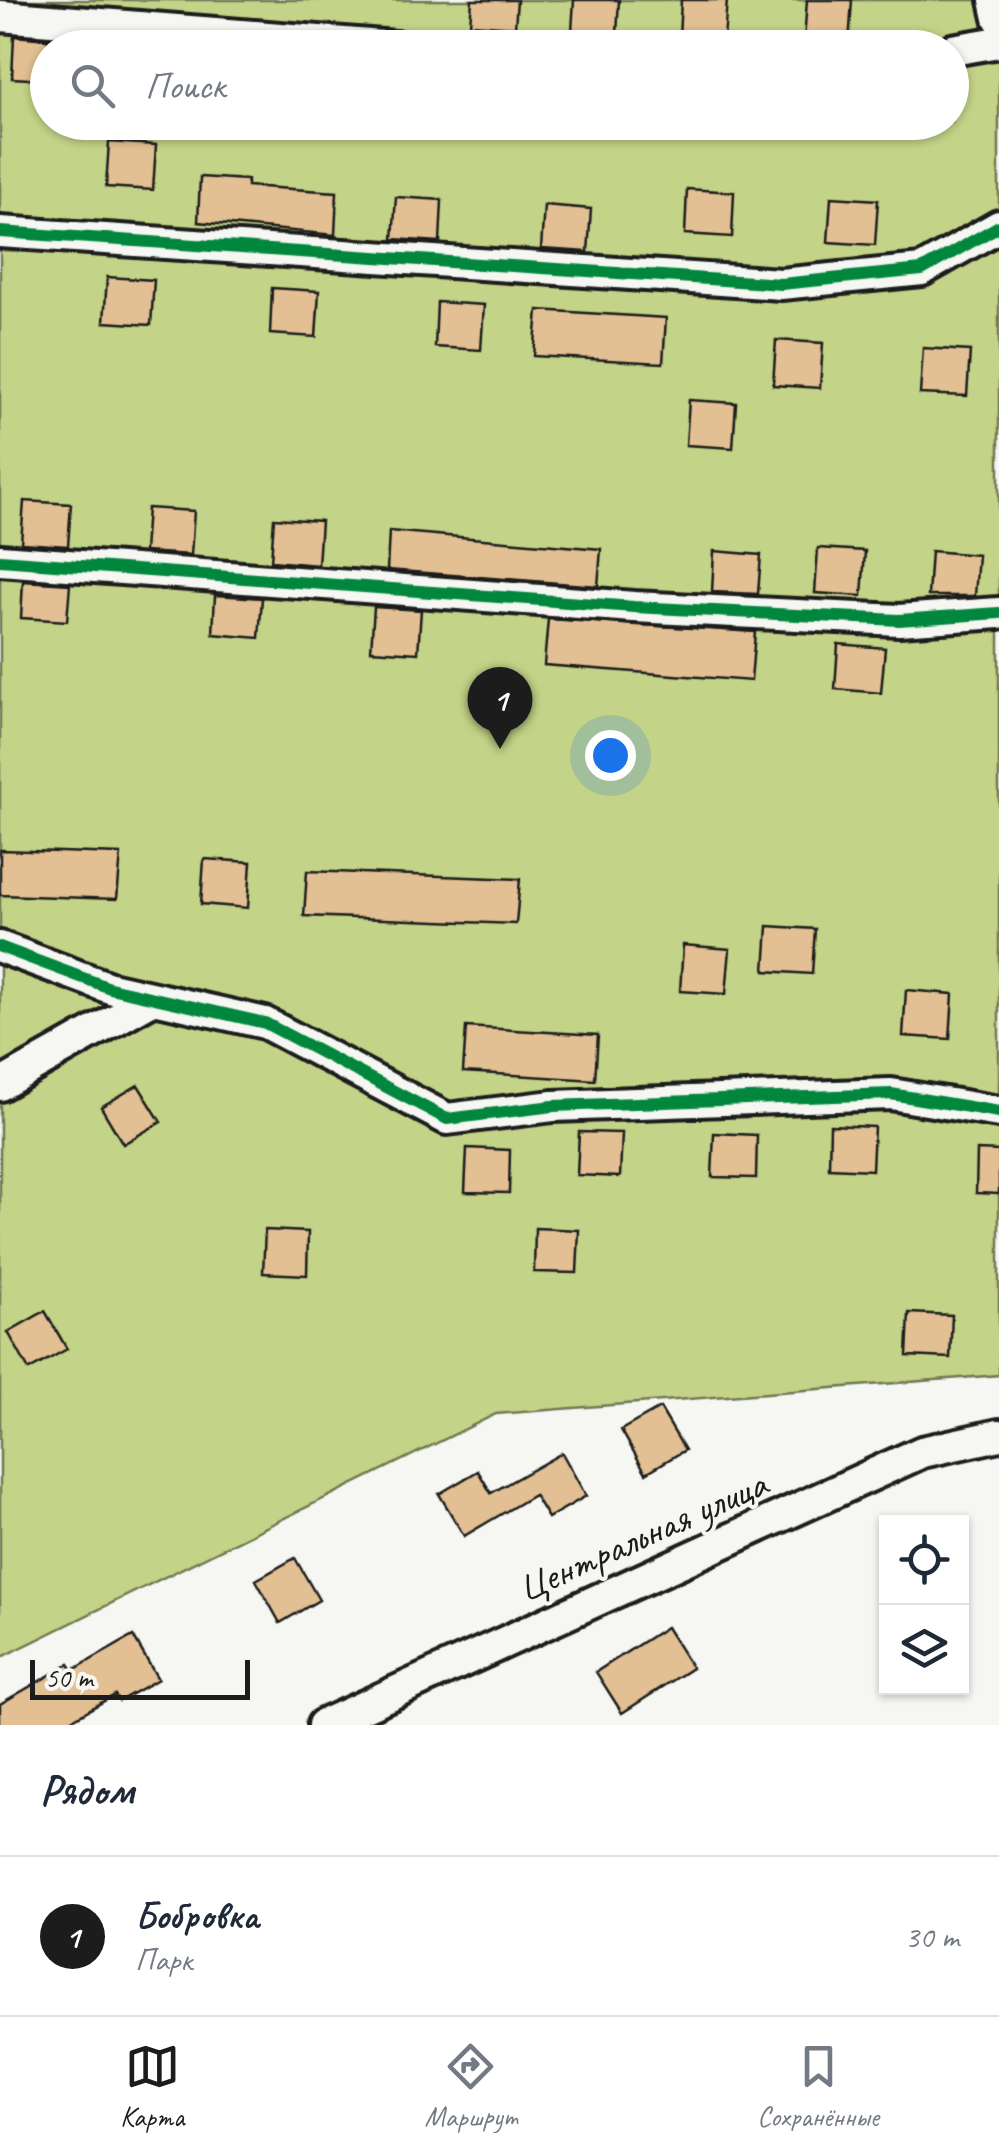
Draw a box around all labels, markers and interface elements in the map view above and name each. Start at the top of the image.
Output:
search box [30,30,969,140]
icon: search [65,58,120,113]
text: Поиск [145,62,225,109]
pin: 1 [468,666,532,749]
your location [585,730,636,781]
street label: Центральная улица [509,1458,777,1613]
map controls [879,1515,969,1695]
button: locate [879,1515,969,1605]
button: layers [879,1605,969,1695]
scale bar [30,1655,250,1700]
text: 50 m [45,1660,93,1695]
text: Рядом [40,1764,134,1817]
text: Бобровка [135,1892,258,1939]
text: 1 [65,1916,80,1957]
text: 30 m [905,1916,959,1957]
text: Парк [135,1939,192,1980]
tab: Карта [120,2039,184,2134]
tab: Маршрут [425,2039,517,2134]
tab: Сохранённые [757,2039,879,2134]

